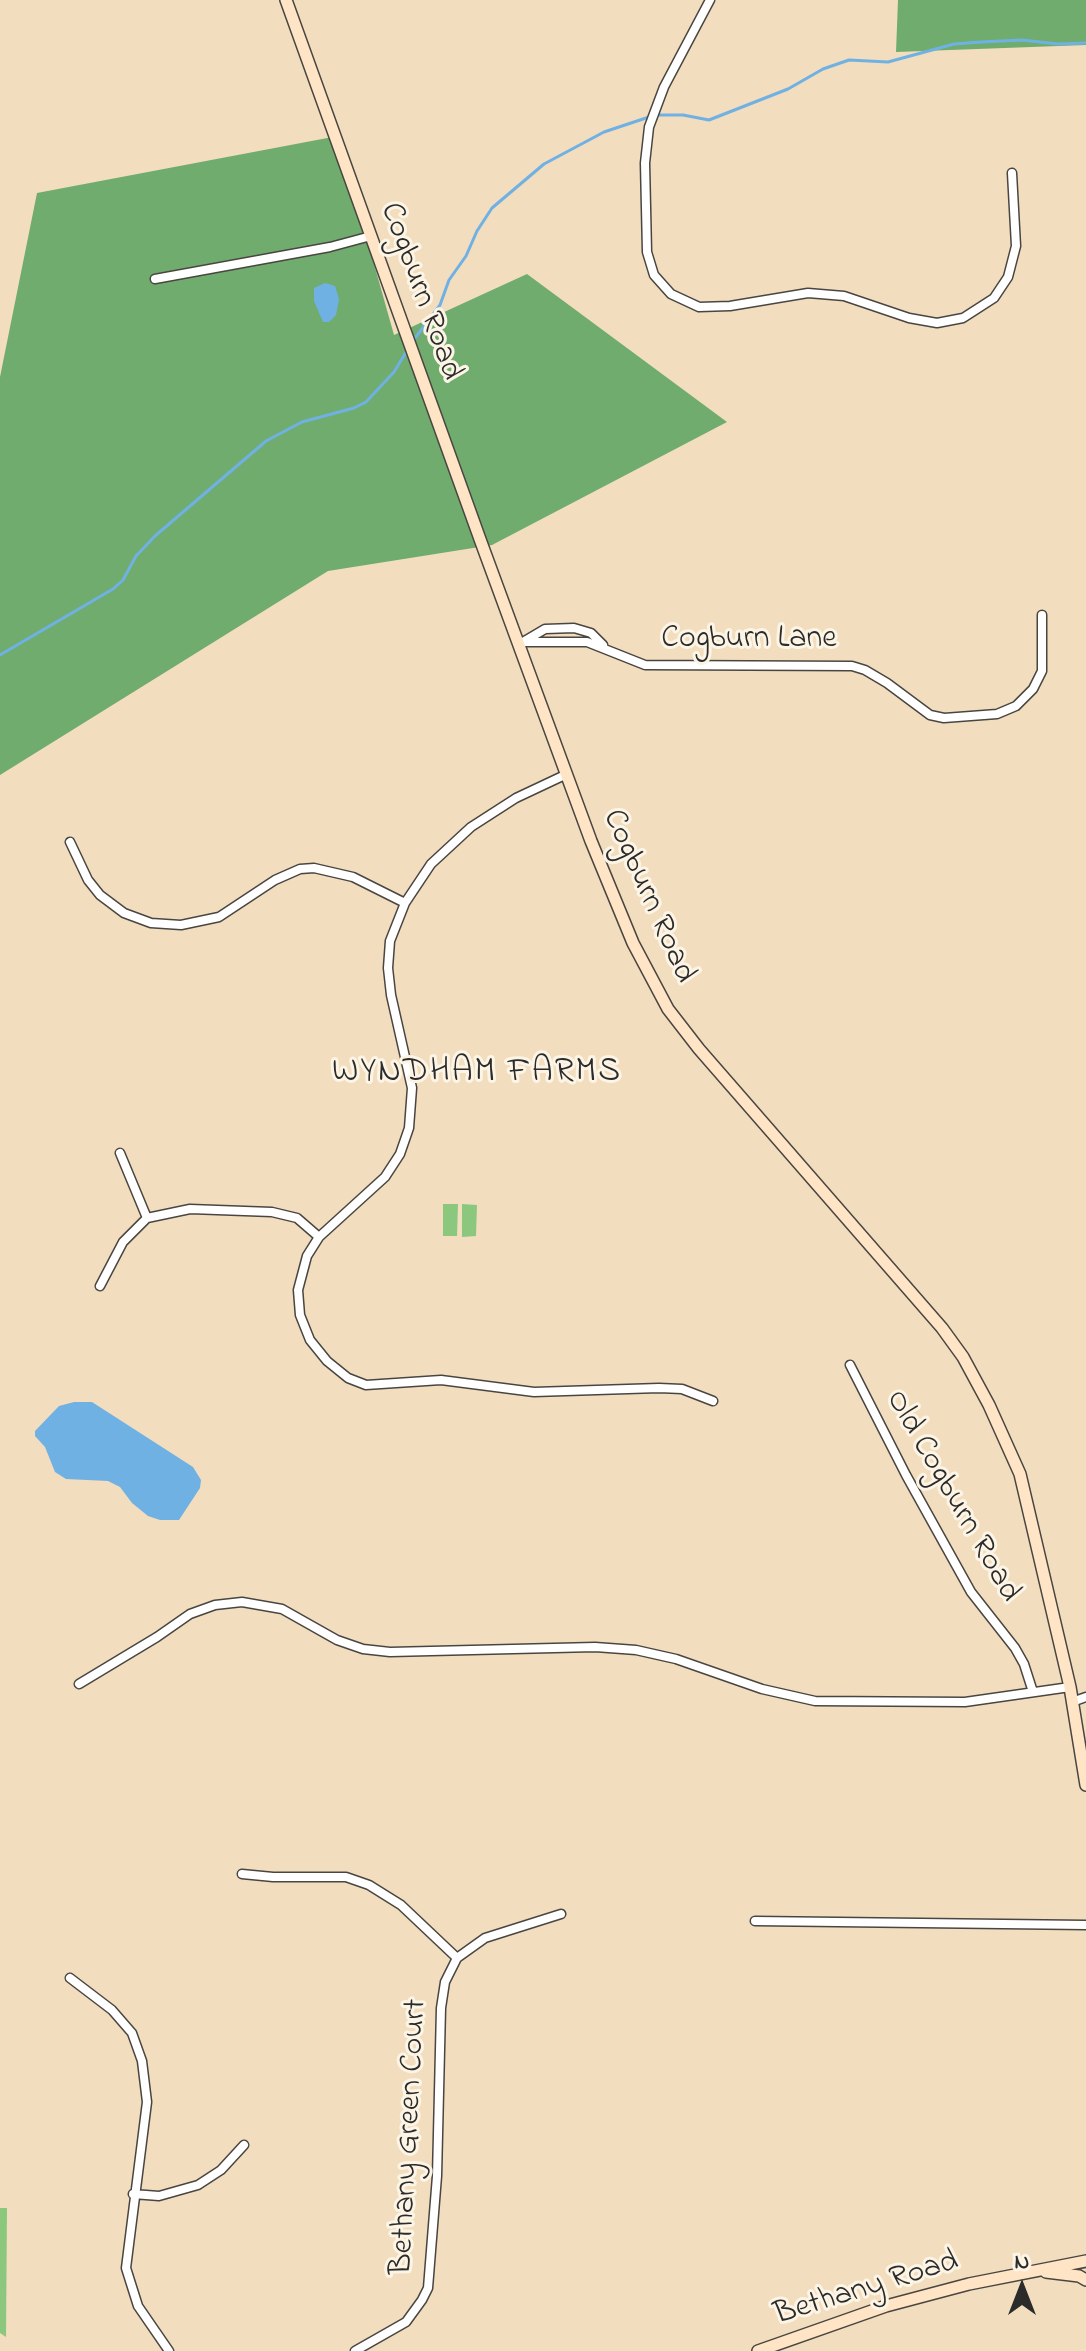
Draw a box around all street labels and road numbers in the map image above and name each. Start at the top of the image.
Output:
street label: Cogburn Road [369,198,469,386]
street label: Cogburn Lane [661,622,837,660]
street label: Cogburn Road [592,804,702,990]
street label: Old Cogburn Road [875,1384,1027,1610]
street label: Bethany Green Court [385,1998,437,2276]
street label: Bethany Road [770,2244,964,2336]

